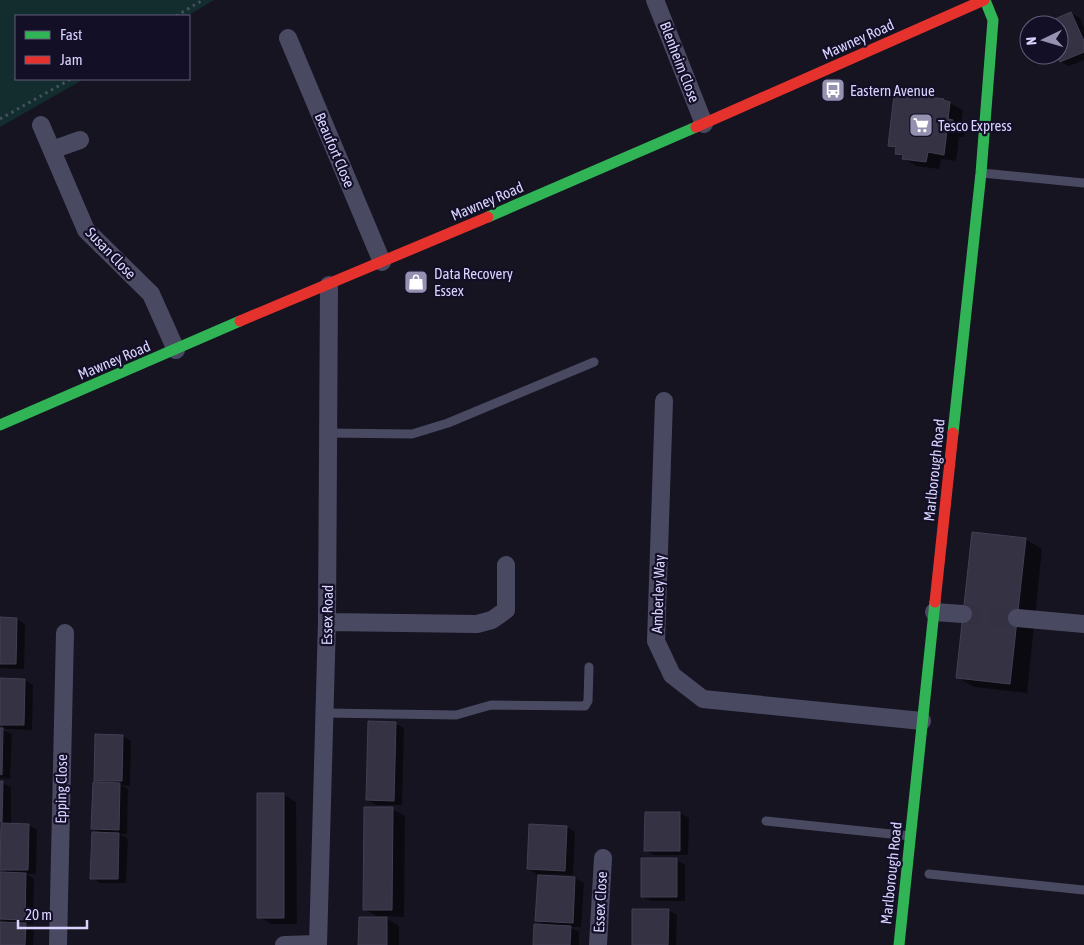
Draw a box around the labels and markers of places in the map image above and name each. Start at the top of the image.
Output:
bus stop icon: Eastern Avenue [820,77,846,103]
place label: Eastern Avenue [850,82,935,99]
supermarket icon: Tesco Express [908,112,934,138]
place label: Tesco Express [938,117,1012,134]
place label: Data Recovery Essex [434,265,513,299]
shop icon: Data Recovery Essex [403,269,429,295]

